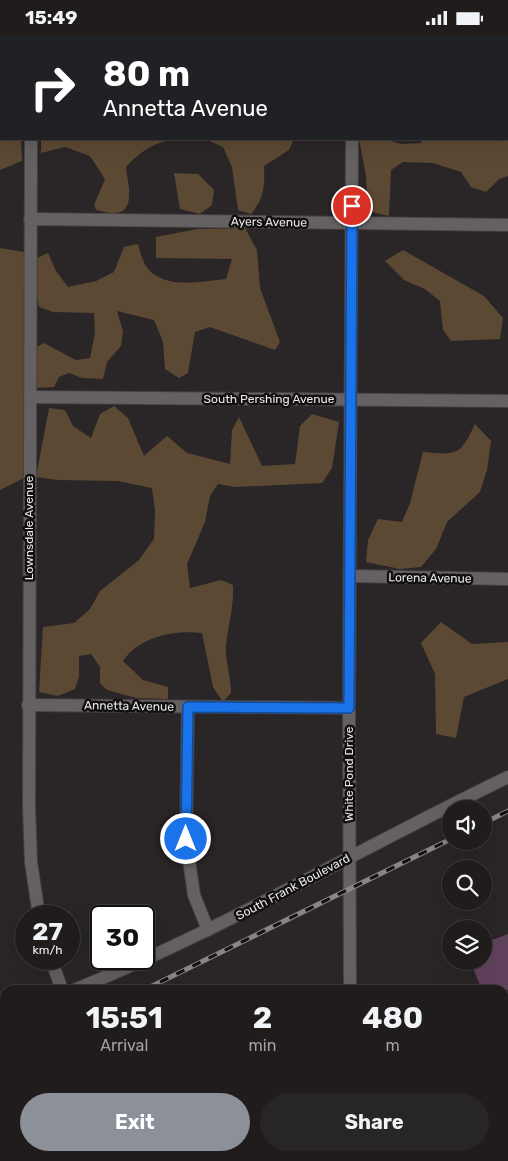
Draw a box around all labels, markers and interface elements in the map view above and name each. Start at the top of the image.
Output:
text: 15:49 [25,6,77,29]
text: 80 m [103,53,190,95]
icon: right [20,55,85,120]
text: Annetta Avenue [103,95,268,122]
pin [331,185,373,227]
icon: arrive [338,192,366,220]
street label: Ayers Avenue [231,214,307,230]
street label: South Pershing Avenue [204,392,335,406]
street label: Lownsdale Avenue [22,476,36,580]
street label: Lorena Avenue [388,570,472,586]
street label: Annetta Avenue [84,698,174,714]
street label: White Pond Drive [342,726,356,821]
map controls [442,800,492,970]
button: sound [442,800,492,850]
position arrow [159,812,211,864]
street label: South Frank Boulevard [234,851,352,923]
button: search [442,860,492,910]
speed limit sign: 30 [90,905,155,970]
text: 27 [32,917,63,946]
button: layers [442,920,492,970]
text: km/h [33,943,62,957]
text: 15:51 [86,1000,163,1036]
text: 2 [253,1000,272,1036]
text: 480 [362,1000,423,1036]
text: Arrival [100,1036,148,1055]
text: min [249,1036,276,1055]
text: m [386,1036,400,1055]
button: Exit [20,1093,250,1151]
button: Share [260,1093,489,1151]

